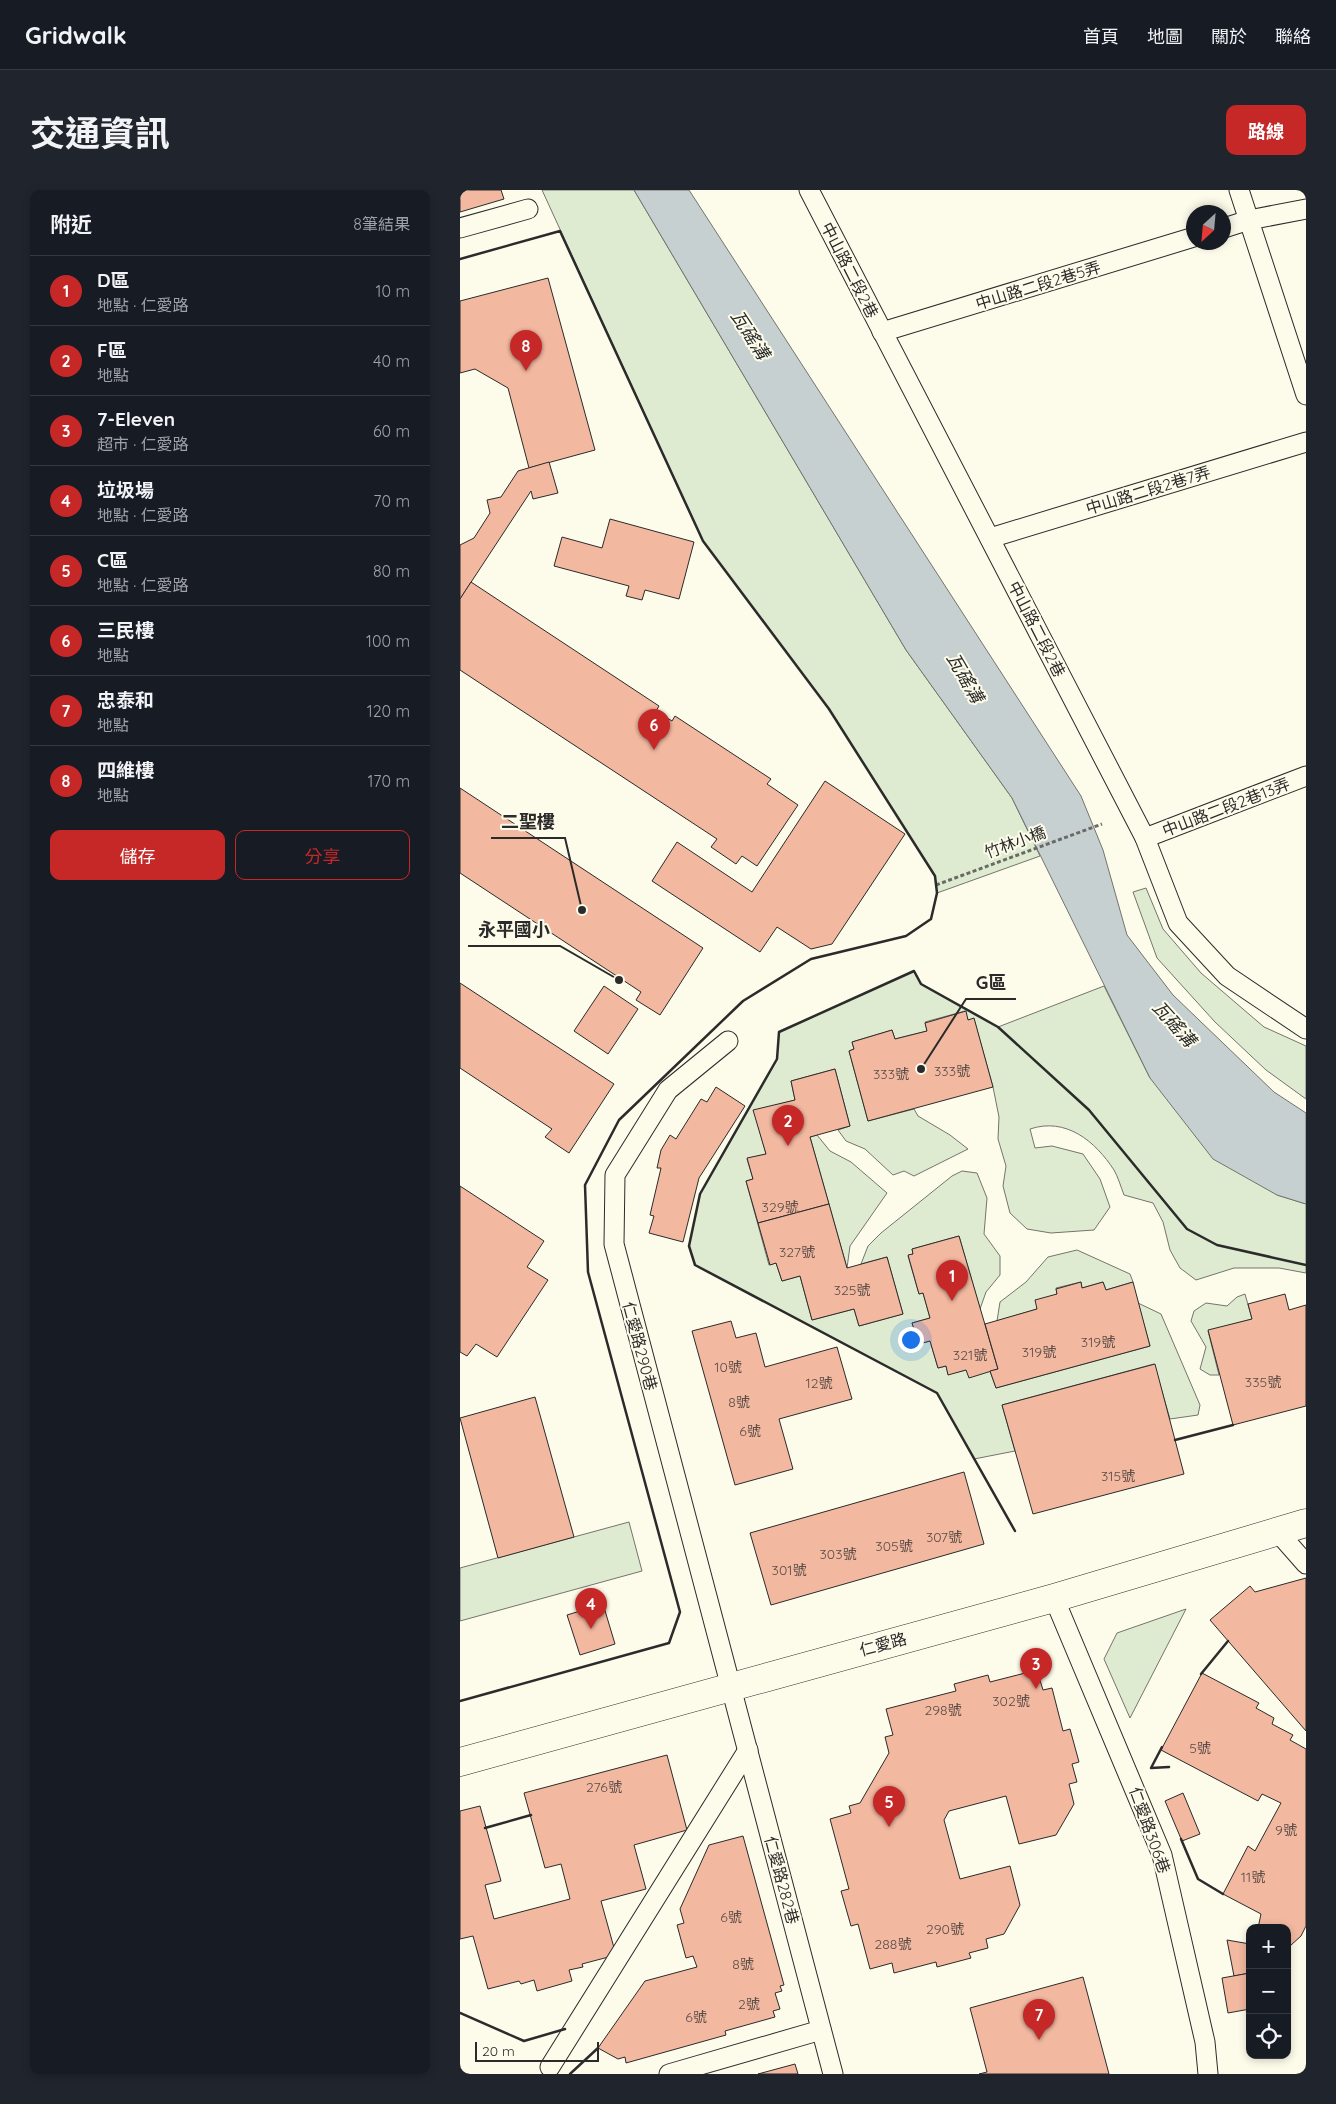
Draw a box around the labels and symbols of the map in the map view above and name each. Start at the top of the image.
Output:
north arrow [1186,205,1231,250]
street label: 中山路二段2巷 [817,219,883,321]
street label: 中山路二段2巷5弄 [973,256,1103,314]
water label: 瓦磘溝 [726,306,776,366]
pin: 8 [510,330,542,371]
street label: 中山路二段2巷7弄 [1083,462,1213,518]
street label: 中山路二段2巷 [1004,578,1070,680]
water label: 瓦磘溝 [942,649,990,709]
pin: 6 [638,709,670,750]
street label: 中山路二段2巷13弄 [1159,773,1293,841]
callout: 二聖樓 [491,805,565,838]
text: 二聖樓 [501,810,555,833]
street label: 竹林小橋 [982,822,1048,862]
callout: 永平國小 [468,913,560,946]
text: 永平國小 [478,918,550,941]
callout: G區 [966,966,1016,999]
text: G區 [976,971,1006,994]
water label: 瓦磘溝 [1148,996,1203,1054]
house number: 333號 [934,1062,970,1080]
house number: 333號 [873,1065,909,1083]
pin: 2 [772,1105,804,1146]
house number: 329號 [762,1198,798,1216]
house number: 327號 [779,1243,815,1261]
pin: 1 [936,1260,968,1301]
house number: 325號 [834,1281,870,1299]
street label: 仁愛路290巷 [619,1299,661,1393]
your location [898,1327,924,1353]
house number: 319號 [1081,1333,1115,1351]
house number: 319號 [1022,1343,1056,1361]
house number: 321號 [953,1346,987,1364]
house number: 10號 [714,1358,742,1376]
house number: 335號 [1245,1373,1281,1391]
house number: 12號 [806,1374,832,1392]
house number: 8號 [728,1393,750,1411]
house number: 6號 [739,1422,761,1440]
house number: 315號 [1101,1467,1135,1485]
house number: 307號 [926,1528,962,1546]
house number: 305號 [875,1537,913,1555]
house number: 303號 [819,1545,857,1563]
house number: 301號 [772,1561,806,1579]
pin: 4 [575,1588,607,1629]
street label: 仁愛路 [857,1628,909,1660]
pin: 3 [1020,1648,1052,1689]
house number: 302號 [992,1692,1030,1710]
house number: 298號 [924,1701,962,1719]
house number: 5號 [1189,1739,1211,1757]
house number: 276號 [586,1778,622,1796]
street label: 仁愛路306巷 [1125,1784,1175,1876]
pin: 5 [873,1786,905,1827]
house number: 9號 [1275,1821,1297,1839]
street label: 仁愛路282巷 [761,1834,803,1926]
house number: 11號 [1241,1868,1265,1886]
house number: 6號 [720,1908,742,1926]
house number: 290號 [926,1920,964,1938]
house number: 288號 [875,1935,911,1953]
house number: 8號 [732,1955,754,1973]
house number: 2號 [738,1995,760,2013]
pin: 7 [1023,1999,1055,2040]
house number: 6號 [685,2008,707,2026]
scale bar [475,2039,599,2062]

